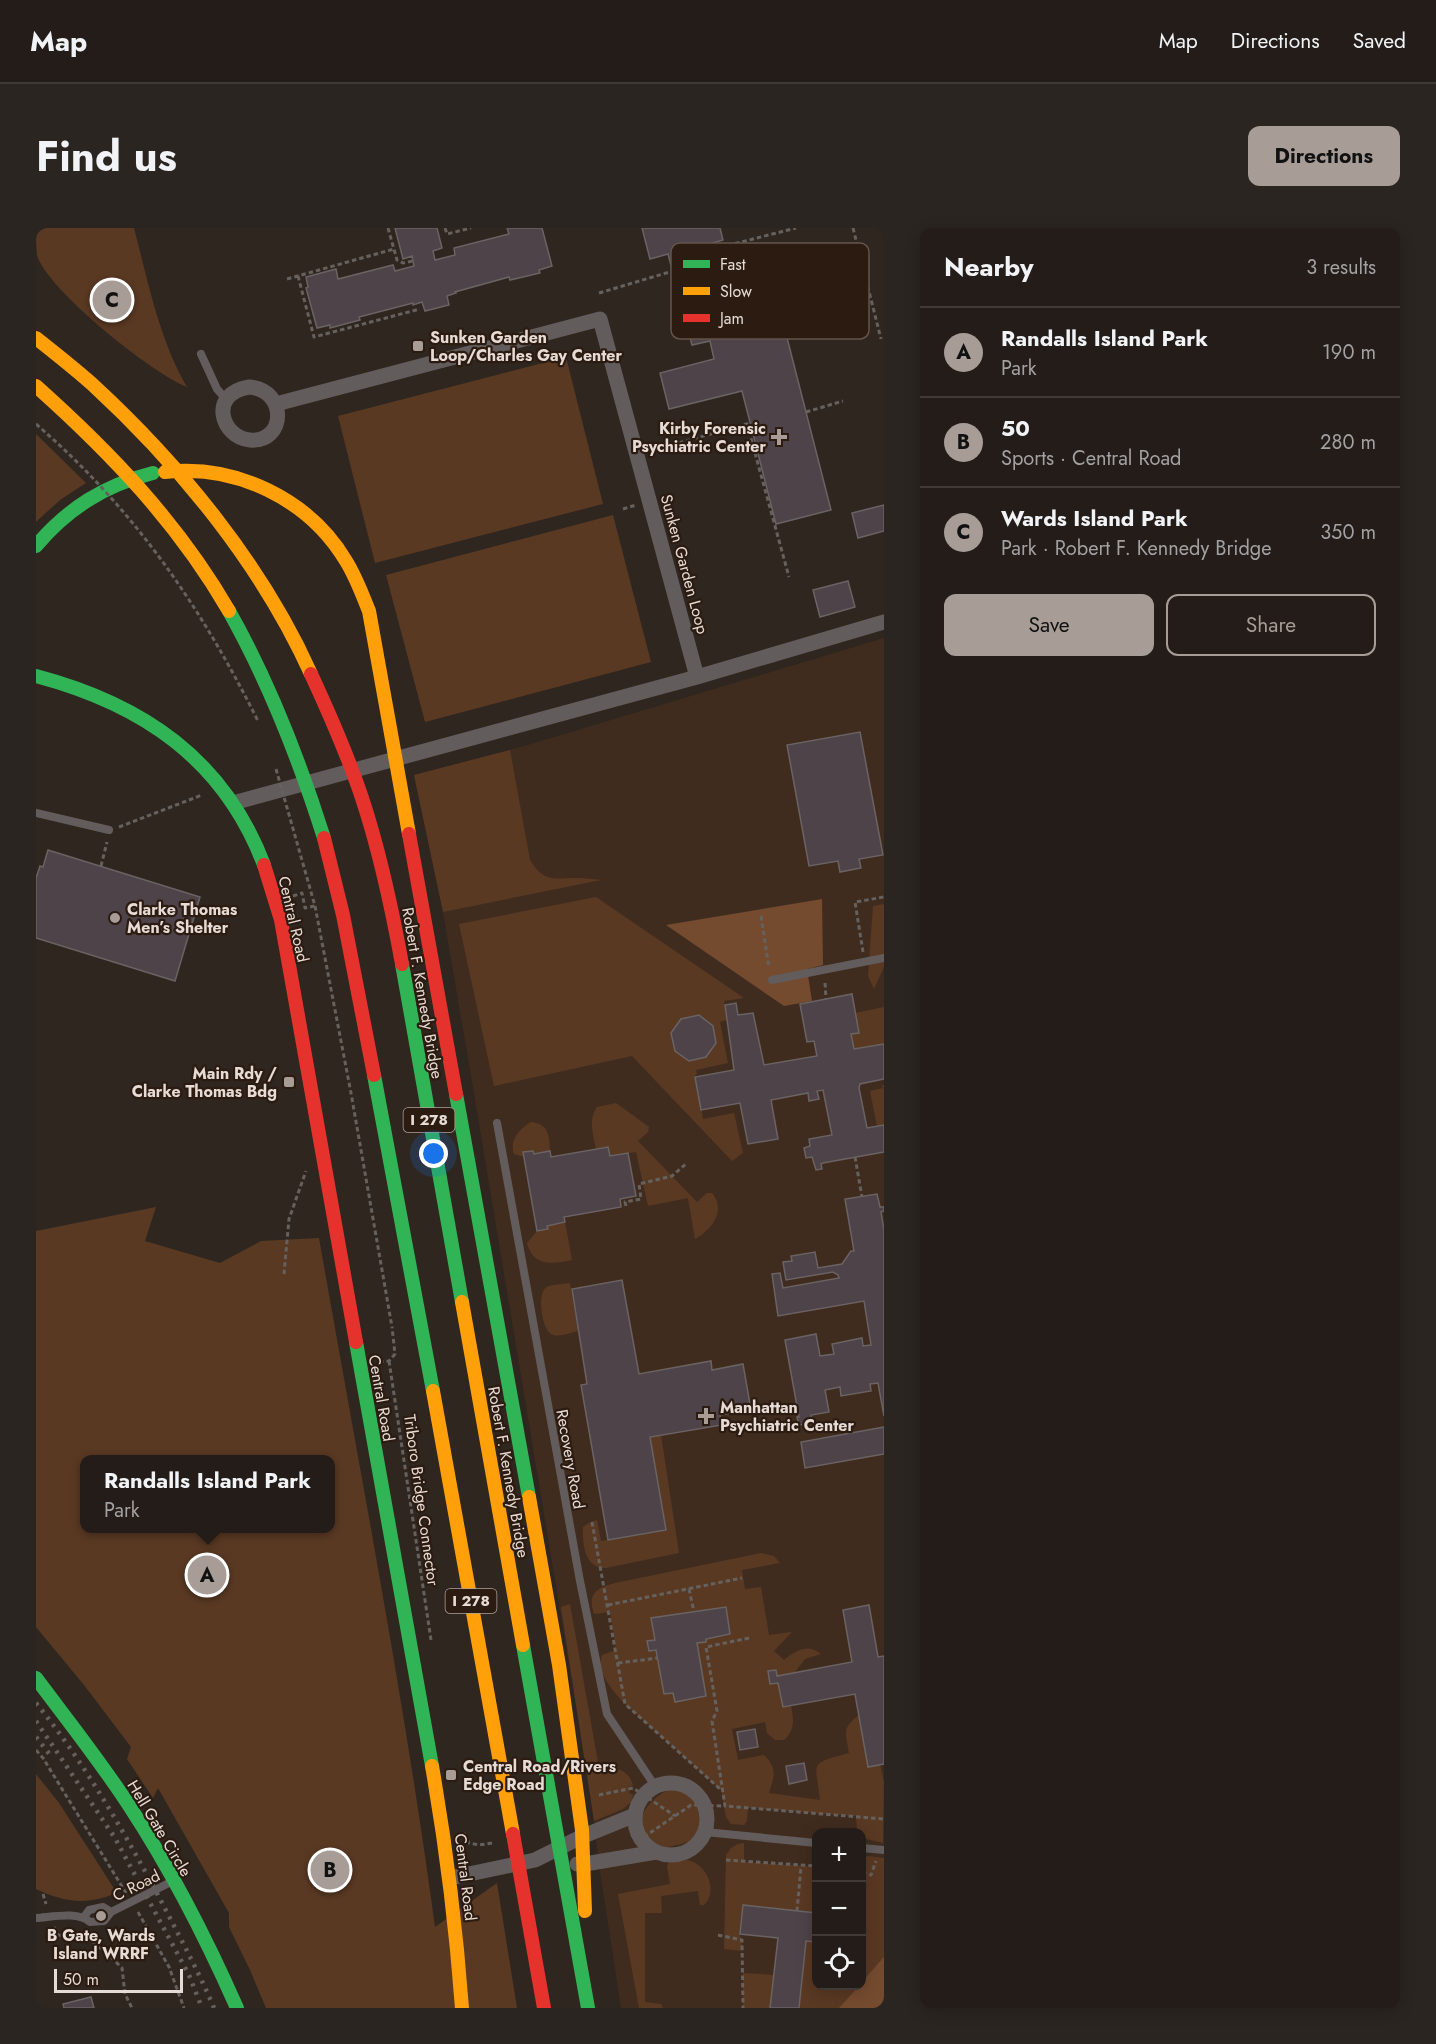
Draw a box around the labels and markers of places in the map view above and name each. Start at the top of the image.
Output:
pin: C [92,278,132,322]
place label: Sunken Garden Loop/Charles Gay Center [430,326,623,367]
marker: Sunken Garden Loop/Charles Gay Center [411,339,425,353]
place label: Kirby Forensic Psychiatric Center [632,417,766,458]
marker: Kirby Forensic Psychiatric Center [770,428,788,446]
place label: Clarke Thomas Men’s Shelter [127,898,237,939]
marker: Clarke Thomas Men’s Shelter [108,911,122,925]
place label: Main Rdy / Clarke Thomas Bdg [132,1062,277,1103]
marker: Main Rdy / Clarke Thomas Bdg [282,1075,296,1089]
place label: Manhattan Psychiatric Center [720,1396,854,1437]
marker: Manhattan Psychiatric Center [697,1407,715,1425]
pin: A [188,1552,226,1598]
place label: Central Road/Rivers Edge Road [463,1755,616,1796]
marker: Central Road/Rivers Edge Road [444,1768,458,1782]
pin: B [310,1848,350,1892]
marker: B Gate, Wards Island WRRF [94,1909,108,1923]
place label: B Gate, Wards Island WRRF [47,1924,155,1965]

